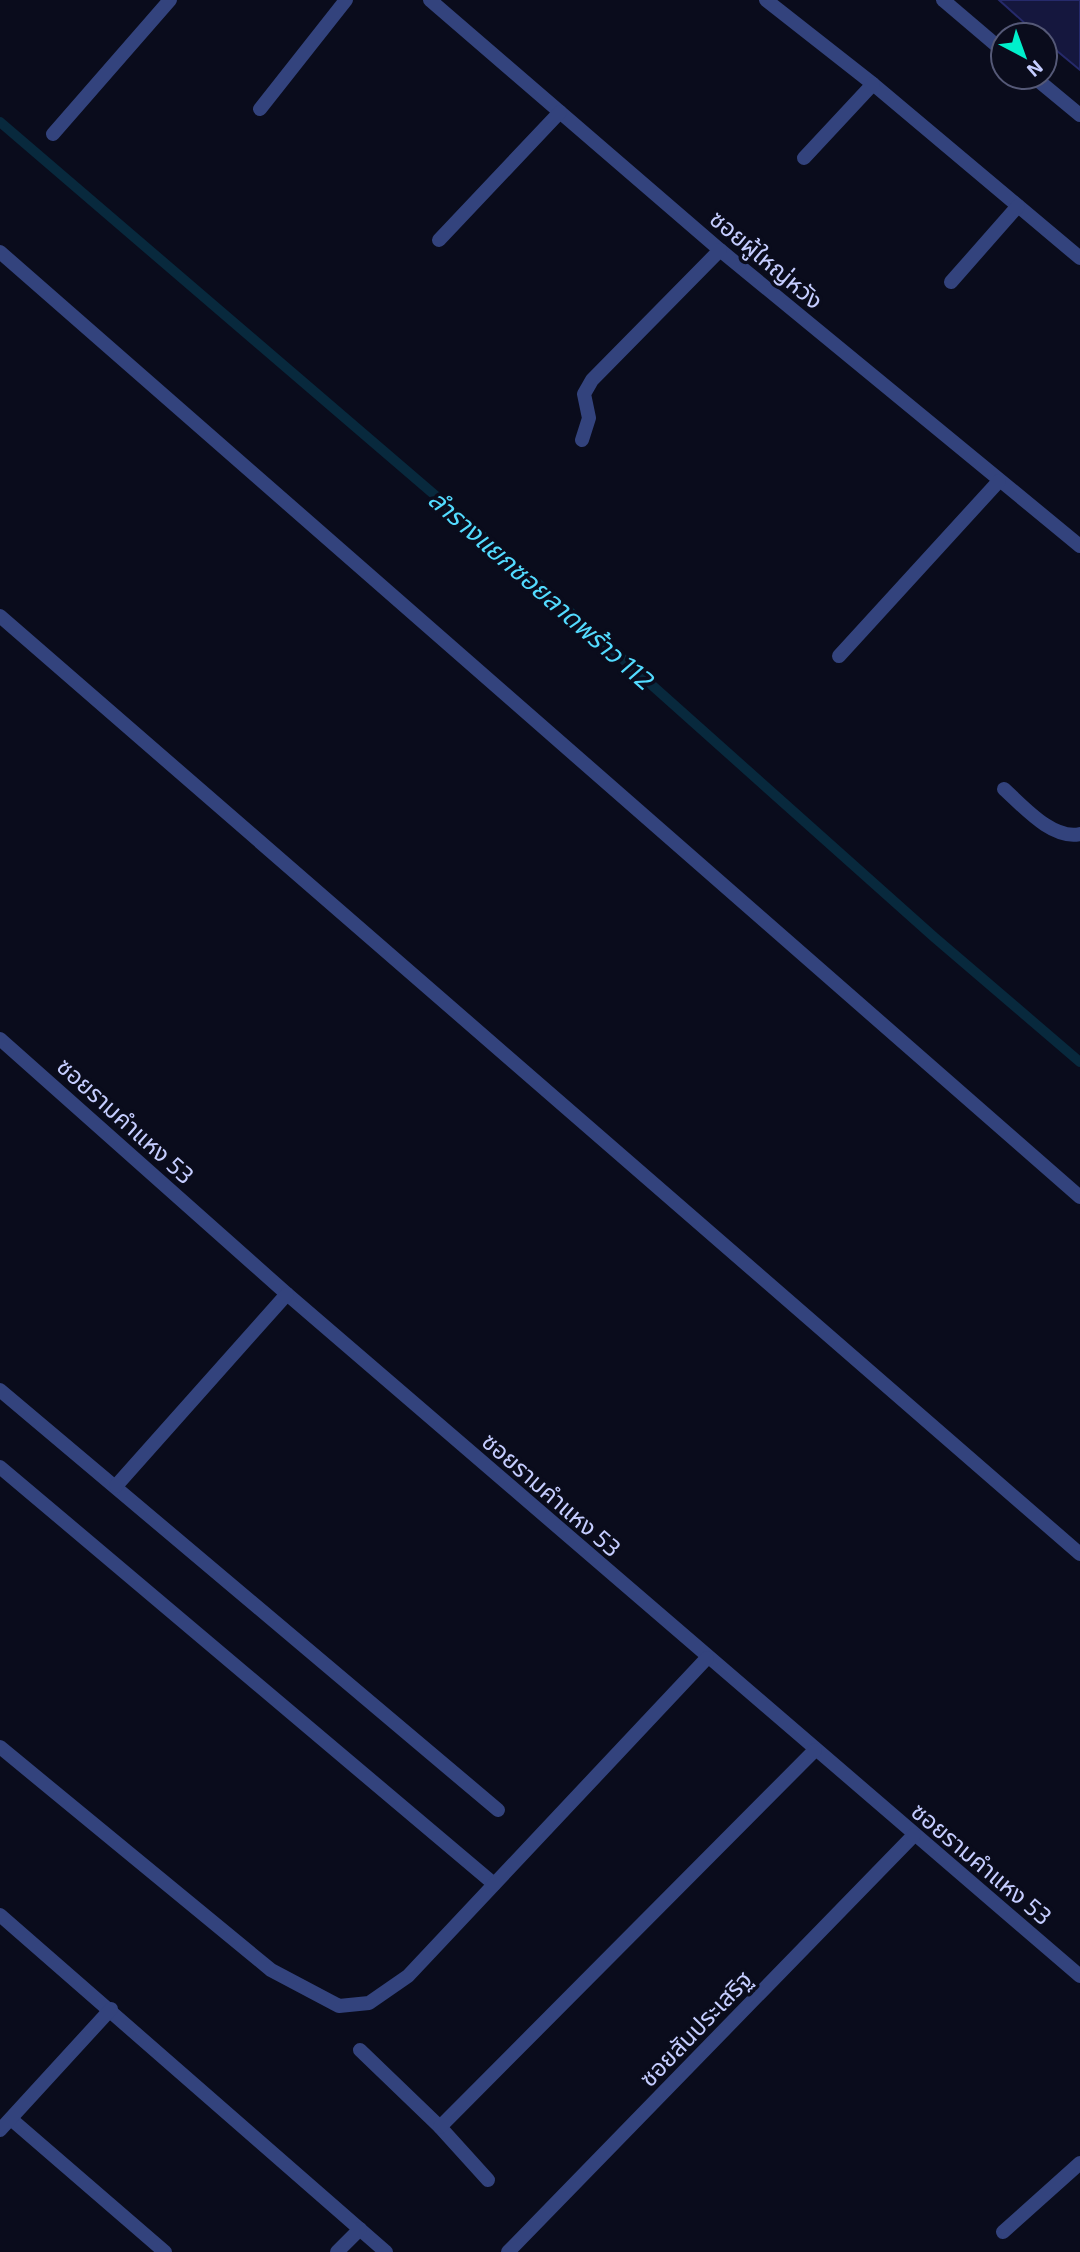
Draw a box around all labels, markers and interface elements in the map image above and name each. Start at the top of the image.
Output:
north arrow [989,21,1059,91]
text: N [1023,56,1048,82]
street label: ซอยผู้ใหญ่หวัง [703,203,829,316]
water label: ลำรางแยกซอยลาดพร้าว 112 [423,483,661,695]
street label: ซอยรามคำแหง 53 [52,1051,200,1189]
street label: ซอยรามคำแหง 53 [477,1426,627,1562]
street label: ซอยรามคำแหง 53 [906,1796,1058,1930]
street label: ซอยสันประเสริฐ [633,1964,757,2092]

